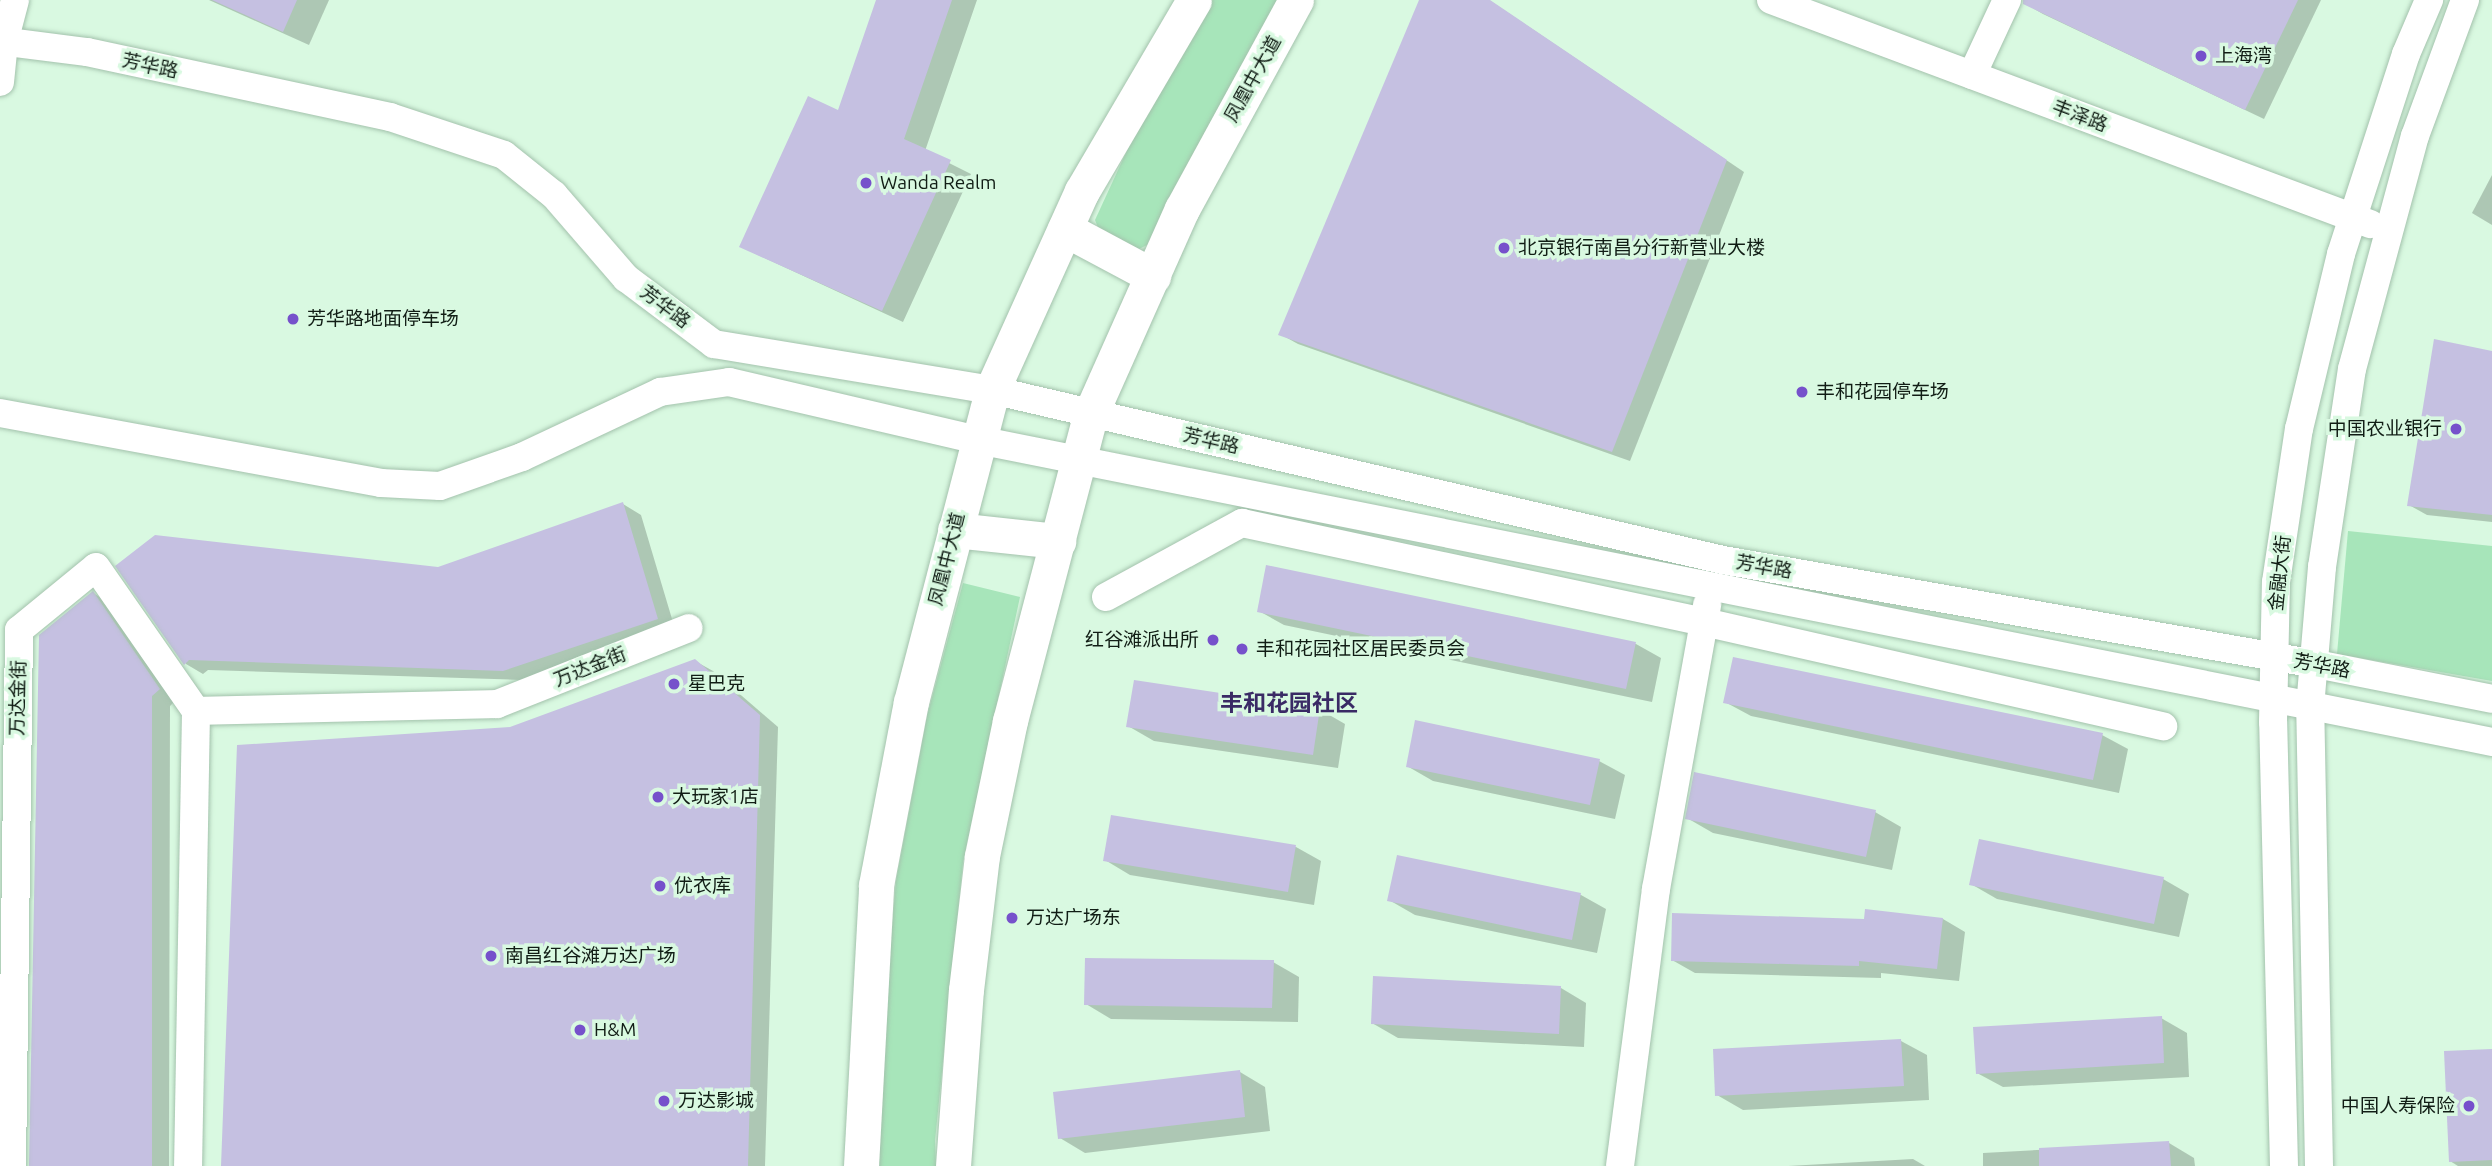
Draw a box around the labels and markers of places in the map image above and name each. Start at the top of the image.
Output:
place label: 上海湾 [2215,45,2272,67]
marker: 上海湾 [2193,48,2209,64]
place label: Wanda Realm [880,172,996,194]
marker: Wanda Realm [858,175,874,191]
place label: 北京银行南昌分行新营业大楼 [1518,237,1765,259]
marker: 北京银行南昌分行新营业大楼 [1496,240,1512,256]
place label: 芳华路地面停车场 [307,308,459,330]
marker: 芳华路地面停车场 [285,311,301,327]
place label: 丰和花园停车场 [1816,381,1949,403]
marker: 丰和花园停车场 [1794,384,1810,400]
place label: 中国农业银行 [2328,418,2442,440]
marker: 中国农业银行 [2448,421,2464,437]
place label: 红谷滩派出所 [1085,629,1199,651]
marker: 红谷滩派出所 [1205,632,1221,648]
place label: 丰和花园社区居民委员会 [1256,638,1465,660]
marker: 丰和花园社区居民委员会 [1234,641,1250,657]
place label: 星巴克 [688,673,745,695]
marker: 星巴克 [666,676,682,692]
place label: 大玩家1店 [672,786,759,808]
marker: 大玩家1店 [650,789,666,805]
place label: 优衣库 [674,875,731,897]
marker: 优衣库 [652,878,668,894]
place label: 万达广场东 [1026,907,1121,929]
marker: 万达广场东 [1004,910,1020,926]
place label: 南昌红谷滩万达广场 [505,945,676,967]
marker: 南昌红谷滩万达广场 [483,948,499,964]
place label: H&M [594,1019,636,1041]
marker: H&M [572,1022,588,1038]
place label: 万达影城 [678,1090,754,1112]
marker: 万达影城 [656,1093,672,1109]
place label: 中国人寿保险 [2341,1095,2455,1117]
marker: 中国人寿保险 [2461,1098,2477,1114]

